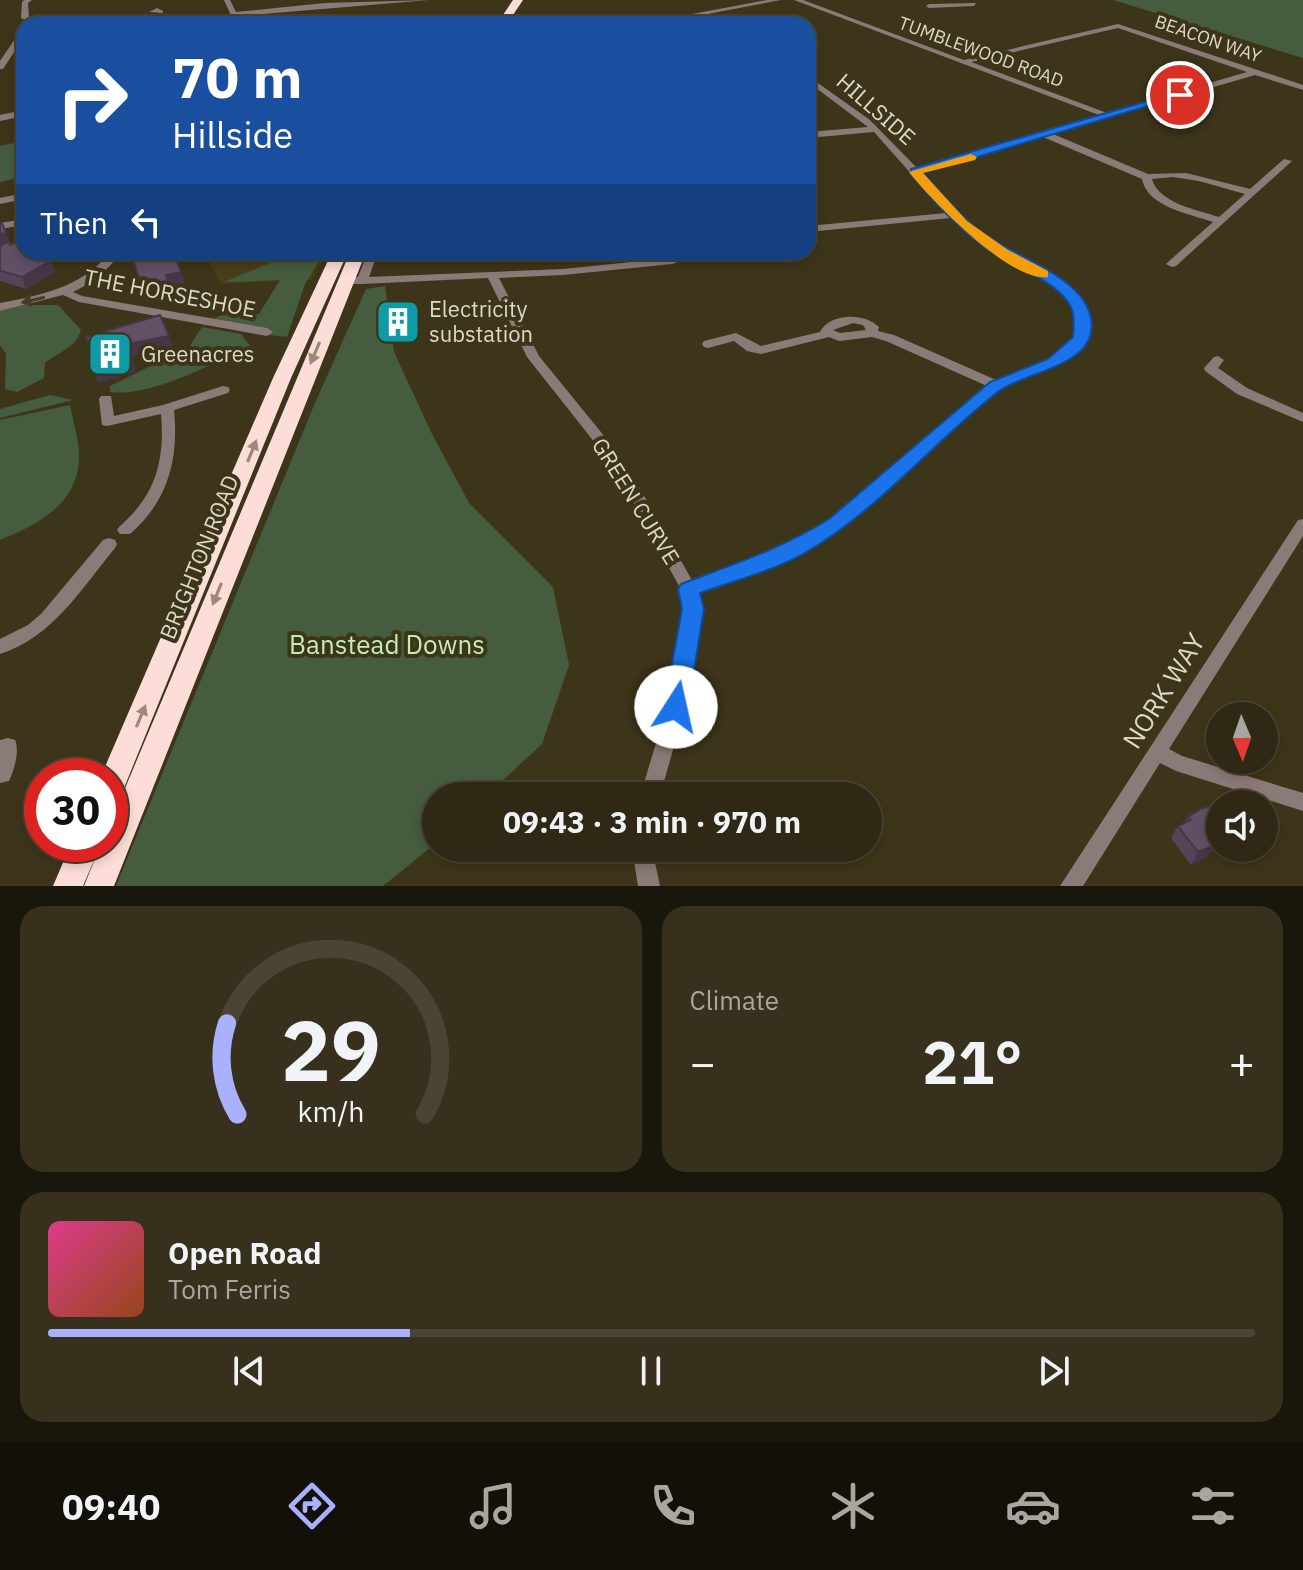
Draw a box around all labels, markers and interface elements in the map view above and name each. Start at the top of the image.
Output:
street label: BEACON WAY [1152,10,1265,68]
street label: TUMBLEWOOD ROAD [896,11,1067,92]
text: 70 m [172,41,302,113]
icon: right [40,48,144,152]
pin [1146,61,1214,129]
street label: HILLSIDE [831,66,922,151]
icon: arrive [1158,73,1202,117]
text: Hillside [172,111,293,158]
icon: left [124,200,168,244]
text: Then [40,203,108,242]
street label: THE HORSESHOE [82,262,258,323]
one-way arrow [20,294,45,307]
place label: Electricity substation [429,294,533,348]
building icon: Electricity substation [374,298,422,346]
building icon: Greenacres [86,330,134,378]
place label: Greenacres [141,339,254,368]
one-way arrow [309,342,322,365]
street label: GREEN CURVE [586,432,687,570]
one-way arrow [246,439,259,463]
street label: BRIGHTON ROAD [152,470,245,643]
one-way arrow [210,582,223,606]
street label: NORK WAY [1114,626,1212,755]
park label: Banstead Downs [289,627,485,661]
position arrow [634,665,718,749]
north arrow [1206,702,1278,774]
map controls [1206,702,1278,862]
one-way arrow [134,704,147,728]
speed limit sign: 30 [24,758,128,862]
button: sound [1206,790,1278,862]
text: 09:43 · 3 min · 970 m [503,802,801,841]
text: Climate [690,983,779,1017]
text: 29 [281,996,381,1104]
text: 21° [922,1022,1022,1101]
text: − [690,1034,716,1091]
text: + [1229,1034,1255,1091]
text: km/h [297,1093,364,1130]
text: Open Road [168,1233,321,1272]
text: Tom Ferris [168,1272,291,1306]
icon: previous [227,1349,271,1393]
icon: pause [629,1349,673,1393]
icon: next [1032,1349,1076,1393]
icon: directions [284,1478,340,1534]
icon: music [465,1478,521,1534]
icon: phone [645,1478,701,1534]
icon: climate [825,1478,881,1534]
icon: car [1005,1478,1061,1534]
icon: filters [1185,1478,1241,1534]
text: 09:40 [62,1483,160,1530]

